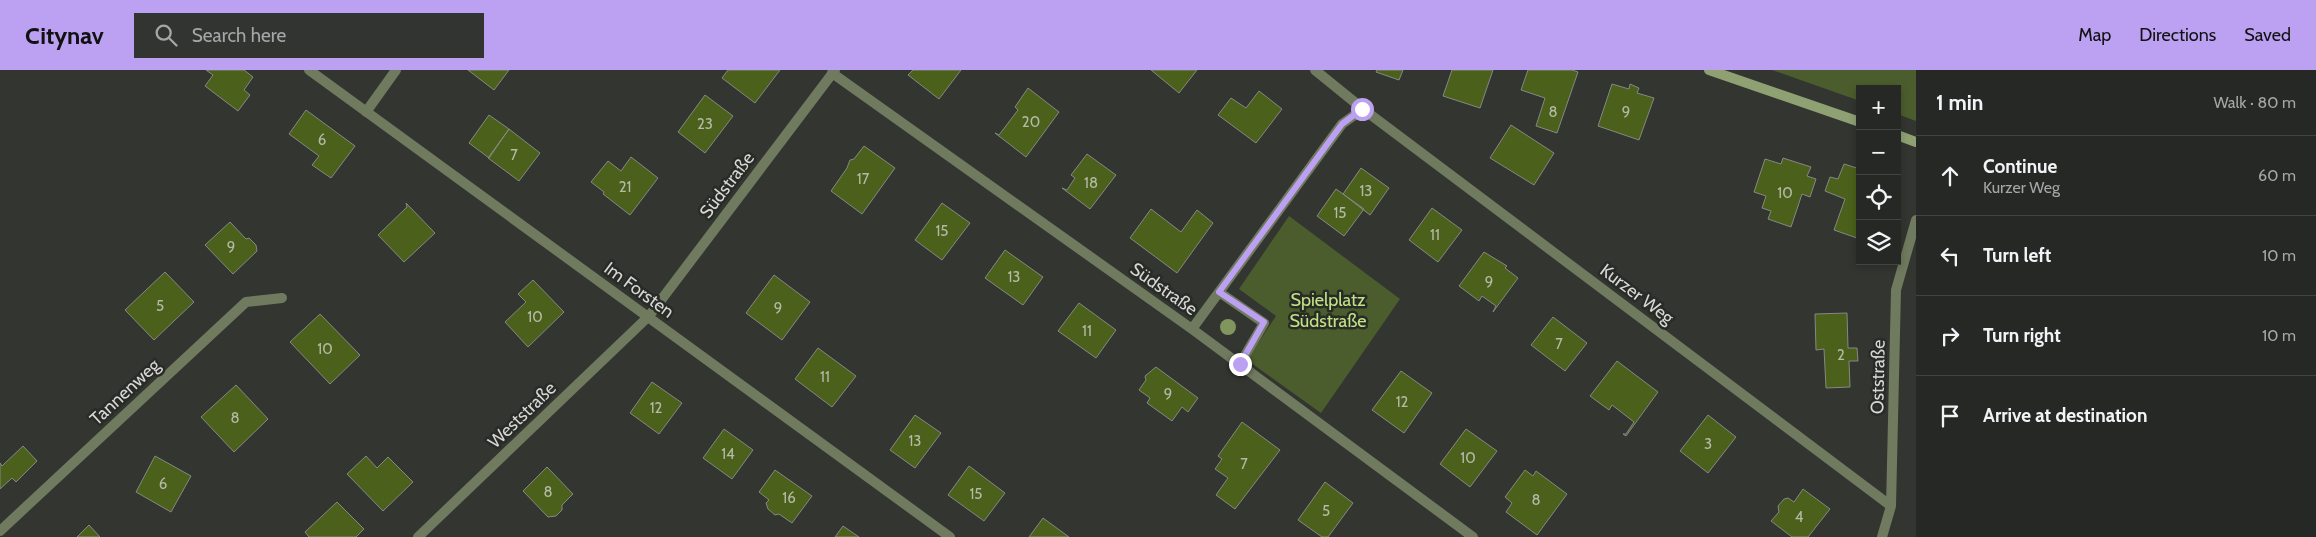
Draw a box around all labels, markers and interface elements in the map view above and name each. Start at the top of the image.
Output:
search box [134,13,484,58]
text: Citynav [25,21,104,50]
icon: search [152,21,180,49]
text: Search here [192,24,286,47]
text: Map [2078,24,2111,46]
text: Directions [2139,24,2216,46]
text: Saved [2244,24,2291,46]
map controls [1856,85,1901,265]
button: + [1856,85,1901,130]
text: 1 min [1936,90,1983,115]
text: Walk · 80 m [2213,93,2296,112]
route start [1351,98,1374,121]
house number: 8 [1548,103,1558,121]
house number: 9 [1622,103,1630,121]
house number: 20 [1022,113,1040,131]
house number: 23 [697,115,713,133]
button: − [1856,130,1901,175]
house number: 6 [318,131,326,149]
house number: 7 [510,146,518,164]
street label: Südstraße [695,148,759,222]
text: Continue [1983,155,2057,178]
icon: ahead [1936,162,1964,190]
text: 60 m [2258,166,2296,185]
house number: 17 [857,170,870,188]
house number: 18 [1084,174,1098,192]
button: locate [1856,175,1901,220]
house number: 21 [619,178,631,196]
text: Kurzer Weg [1983,178,2060,197]
house number: 13 [1359,182,1373,200]
house number: 10 [1777,184,1793,202]
house number: 15 [1333,204,1347,222]
button: layers [1856,220,1901,265]
house number: 15 [935,222,949,240]
house number: 11 [1430,226,1440,244]
house number: 9 [227,238,235,256]
icon: left [1936,242,1964,270]
text: Turn left [1983,244,2051,267]
text: 10 m [2262,246,2296,265]
street label: Im Forsten [600,257,678,323]
street label: Südstraße [1126,258,1202,320]
street label: Kurzer Weg [1596,259,1679,329]
house number: 13 [1007,268,1021,286]
house number: 9 [1485,273,1493,291]
park label: Spielplatz Südstraße [1289,289,1367,332]
house number: 5 [156,297,164,315]
house number: 9 [774,299,782,317]
house number: 10 [527,308,543,326]
house number: 11 [1082,322,1092,340]
icon: right [1936,322,1964,350]
text: Turn right [1983,324,2061,347]
text: 10 m [2262,326,2296,345]
house number: 7 [1555,335,1563,353]
house number: 10 [317,340,333,358]
street label: Oststraße [1866,340,1890,414]
house number: 2 [1837,346,1845,364]
street label: Tannenweg [85,353,165,430]
route end [1229,353,1252,376]
house number: 11 [820,368,830,386]
street label: Weststraße [483,377,561,453]
house number: 9 [1164,385,1172,403]
house number: 12 [1396,393,1409,411]
house number: 12 [650,399,663,417]
icon: arrive [1936,402,1964,430]
text: Arrive at destination [1983,404,2147,427]
house number: 8 [230,409,240,427]
house number: 13 [908,432,922,450]
house number: 3 [1704,435,1712,453]
house number: 14 [721,445,735,463]
house number: 10 [1460,449,1476,467]
house number: 7 [1240,455,1248,473]
house number: 6 [159,475,167,493]
house number: 8 [543,483,553,501]
house number: 15 [969,485,983,503]
house number: 16 [782,489,796,507]
house number: 8 [1531,491,1541,509]
house number: 5 [1322,502,1330,520]
house number: 4 [1795,508,1804,526]

